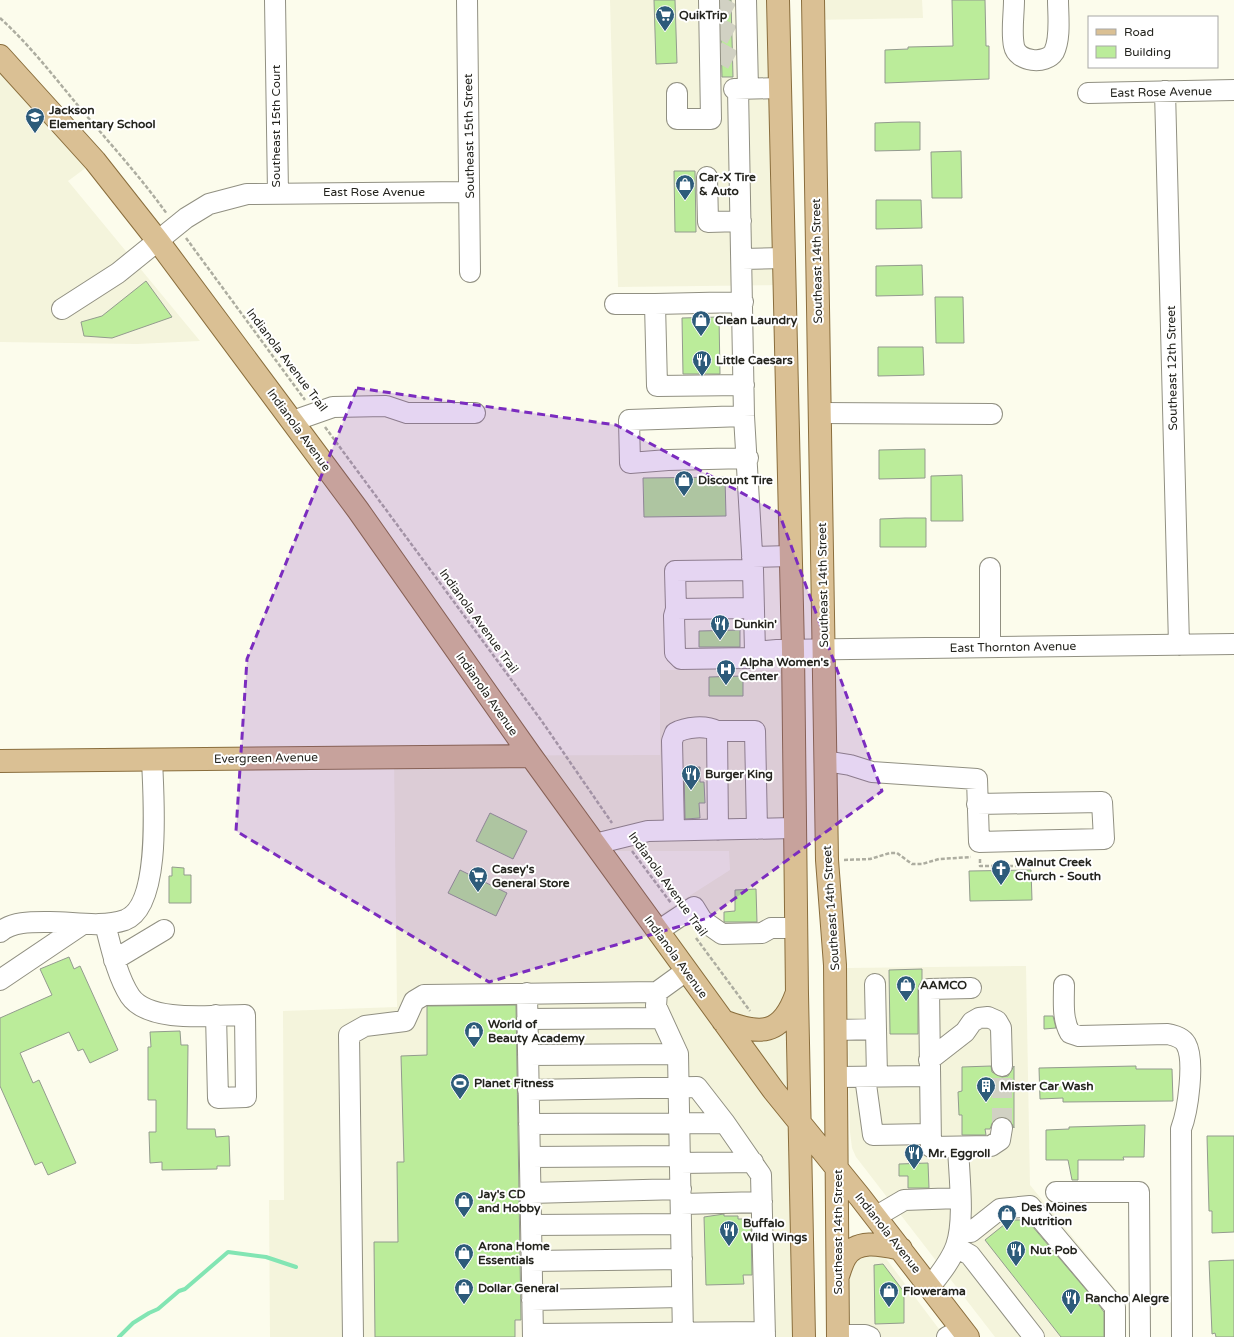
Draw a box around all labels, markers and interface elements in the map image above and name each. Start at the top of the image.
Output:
supermarket icon: QuikTrip [654,4,676,32]
place label: QuikTrip [679,8,728,23]
legend [1088,16,1218,68]
text: Road [1124,25,1154,39]
text: Building [1124,45,1171,59]
street label: Southeast 15th Court [269,64,283,187]
street label: Southeast 15th Street [461,73,477,199]
street label: East Rose Avenue [1110,84,1212,100]
place label: Jackson Elementary School [48,103,156,132]
school or university icon: Jackson Elementary School [24,106,46,134]
place label: Car-X Tire & Auto [699,170,756,198]
shop icon: Car-X Tire & Auto [674,173,696,201]
street label: East Rose Avenue [323,185,425,199]
street label: Southeast 14th Street [809,198,825,324]
street label: Southeast 12th Street [1164,305,1180,431]
street label: Indianola Avenue Trail [244,306,330,414]
shop icon: Clean Laundry [690,309,712,337]
place label: Clean Laundry [715,313,798,328]
restaurant icon: Little Caesars [691,349,713,377]
place label: Little Caesars [716,353,793,367]
street label: Indianola Avenue [264,386,334,474]
shop icon: Discount Tire [673,469,695,497]
place label: Discount Tire [698,473,773,487]
street label: Southeast 14th Street [815,522,831,648]
street label: Indianola Avenue Trail [436,566,522,676]
restaurant icon: Dunkin' [709,613,731,641]
place label: Dunkin' [734,617,777,631]
street label: East Thornton Avenue [950,639,1077,655]
street label: Indianola Avenue [453,650,521,738]
place label: Alpha Women's Center [740,655,829,683]
hospital icon: Alpha Women's Center [715,658,737,686]
street label: Evergreen Avenue [214,750,318,766]
restaurant icon: Burger King [680,763,702,791]
place label: Burger King [705,767,773,782]
street label: Indianola Avenue Trail [625,829,711,939]
street label: Southeast 14th Street [820,845,842,971]
place label: Walnut Creek Church - South [1015,855,1101,883]
church icon: Walnut Creek Church - South [990,858,1012,886]
place label: Casey's General Store [492,862,570,890]
supermarket icon: Casey's General Store [467,865,489,893]
street label: Indianola Avenue [641,913,711,1001]
shop icon: AAMCO [895,974,917,1002]
place label: AAMCO [920,978,967,992]
place label: World of Beauty Academy [488,1017,585,1046]
shop icon: World of Beauty Academy [463,1020,485,1048]
sports icon: Planet Fitness [449,1072,471,1100]
building icon: Mister Car Wash [975,1075,997,1103]
place label: Planet Fitness [474,1076,554,1090]
place label: Mister Car Wash [1000,1079,1093,1093]
restaurant icon: Mr. Eggroll [903,1142,925,1170]
place label: Mr. Eggroll [928,1146,990,1161]
street label: Southeast 14th Street [831,1169,845,1295]
place label: Jay's CD and Hobby [477,1187,541,1216]
shop icon: Jay's CD and Hobby [453,1190,475,1218]
street label: Indianola Avenue [852,1190,924,1276]
place label: Des Moines Nutrition [1021,1200,1087,1228]
shop icon: Des Moines Nutrition [996,1203,1018,1231]
place label: Buffalo Wild Wings [743,1216,808,1245]
restaurant icon: Buffalo Wild Wings [718,1219,740,1247]
place label: Arona Home Essentials [478,1239,550,1267]
restaurant icon: Nut Pob [1005,1239,1027,1267]
shop icon: Arona Home Essentials [453,1242,475,1270]
place label: Nut Pob [1030,1243,1078,1257]
shop icon: Dollar General [453,1277,475,1305]
shop icon: Flowerama [878,1280,900,1308]
place label: Dollar General [478,1281,559,1295]
place label: Flowerama [903,1284,966,1298]
restaurant icon: Rancho Alegre [1060,1287,1082,1315]
place label: Rancho Alegre [1085,1291,1169,1306]

